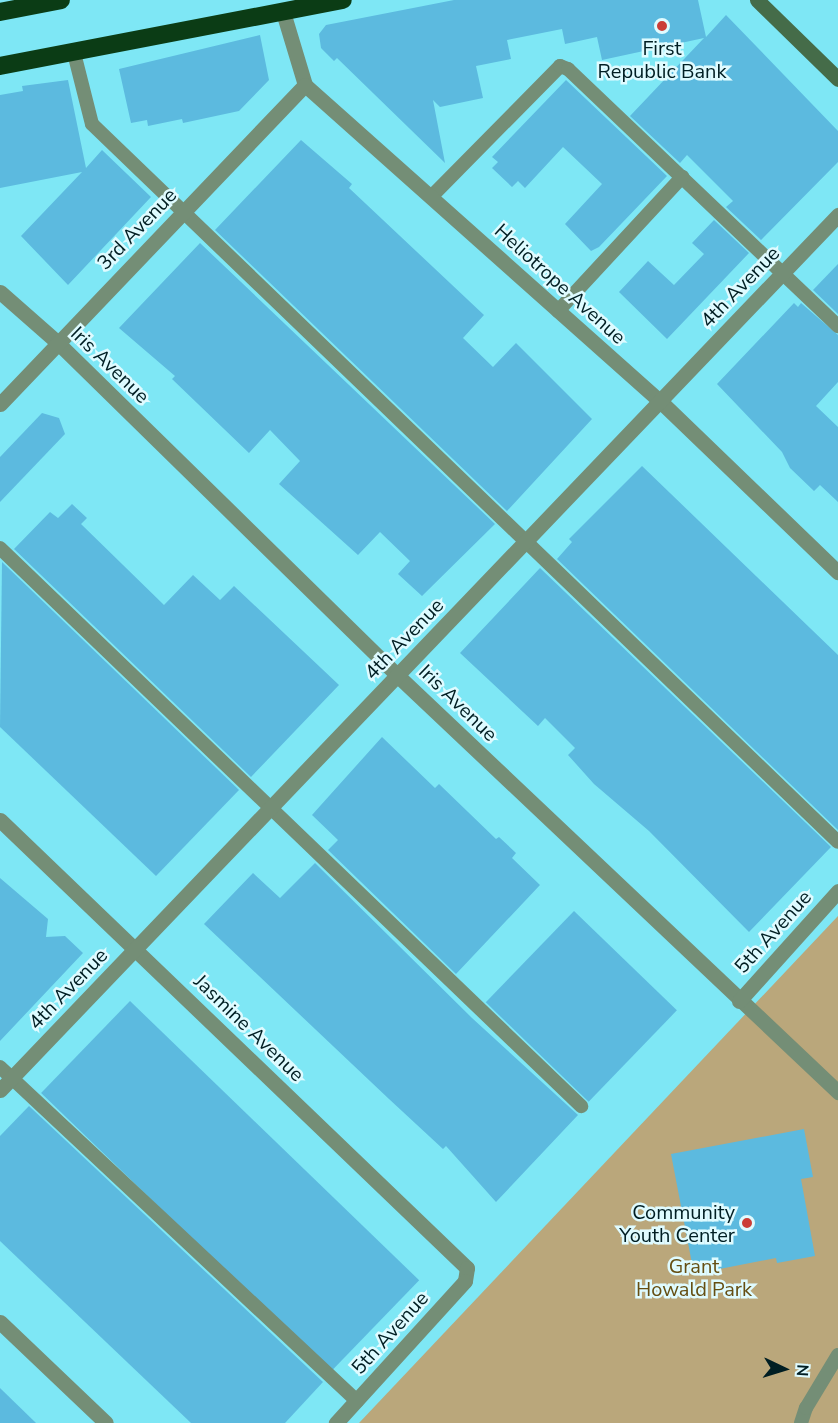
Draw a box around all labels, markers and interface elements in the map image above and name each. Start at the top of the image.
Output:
marker: First Republic Bank [655,19,669,33]
place label: First Republic Bank [598,36,726,83]
street label: 3rd Avenue [92,183,182,275]
street label: Heliotrope Avenue [490,219,630,349]
street label: 4th Avenue [695,241,785,333]
street label: Iris Avenue [66,322,154,408]
street label: 4th Avenue [359,593,449,685]
street label: Iris Avenue [414,660,502,746]
street label: 5th Avenue [729,885,817,979]
street label: 4th Avenue [23,943,113,1035]
street label: Jasmine Avenue [189,969,309,1087]
place label: Community Youth Center [619,1200,735,1247]
marker: Community Youth Center [740,1216,754,1230]
park label: Grant Howald Park [636,1254,752,1301]
street label: 5th Avenue [346,1286,434,1380]
north arrow [754,1339,814,1399]
text: N [791,1364,813,1377]

